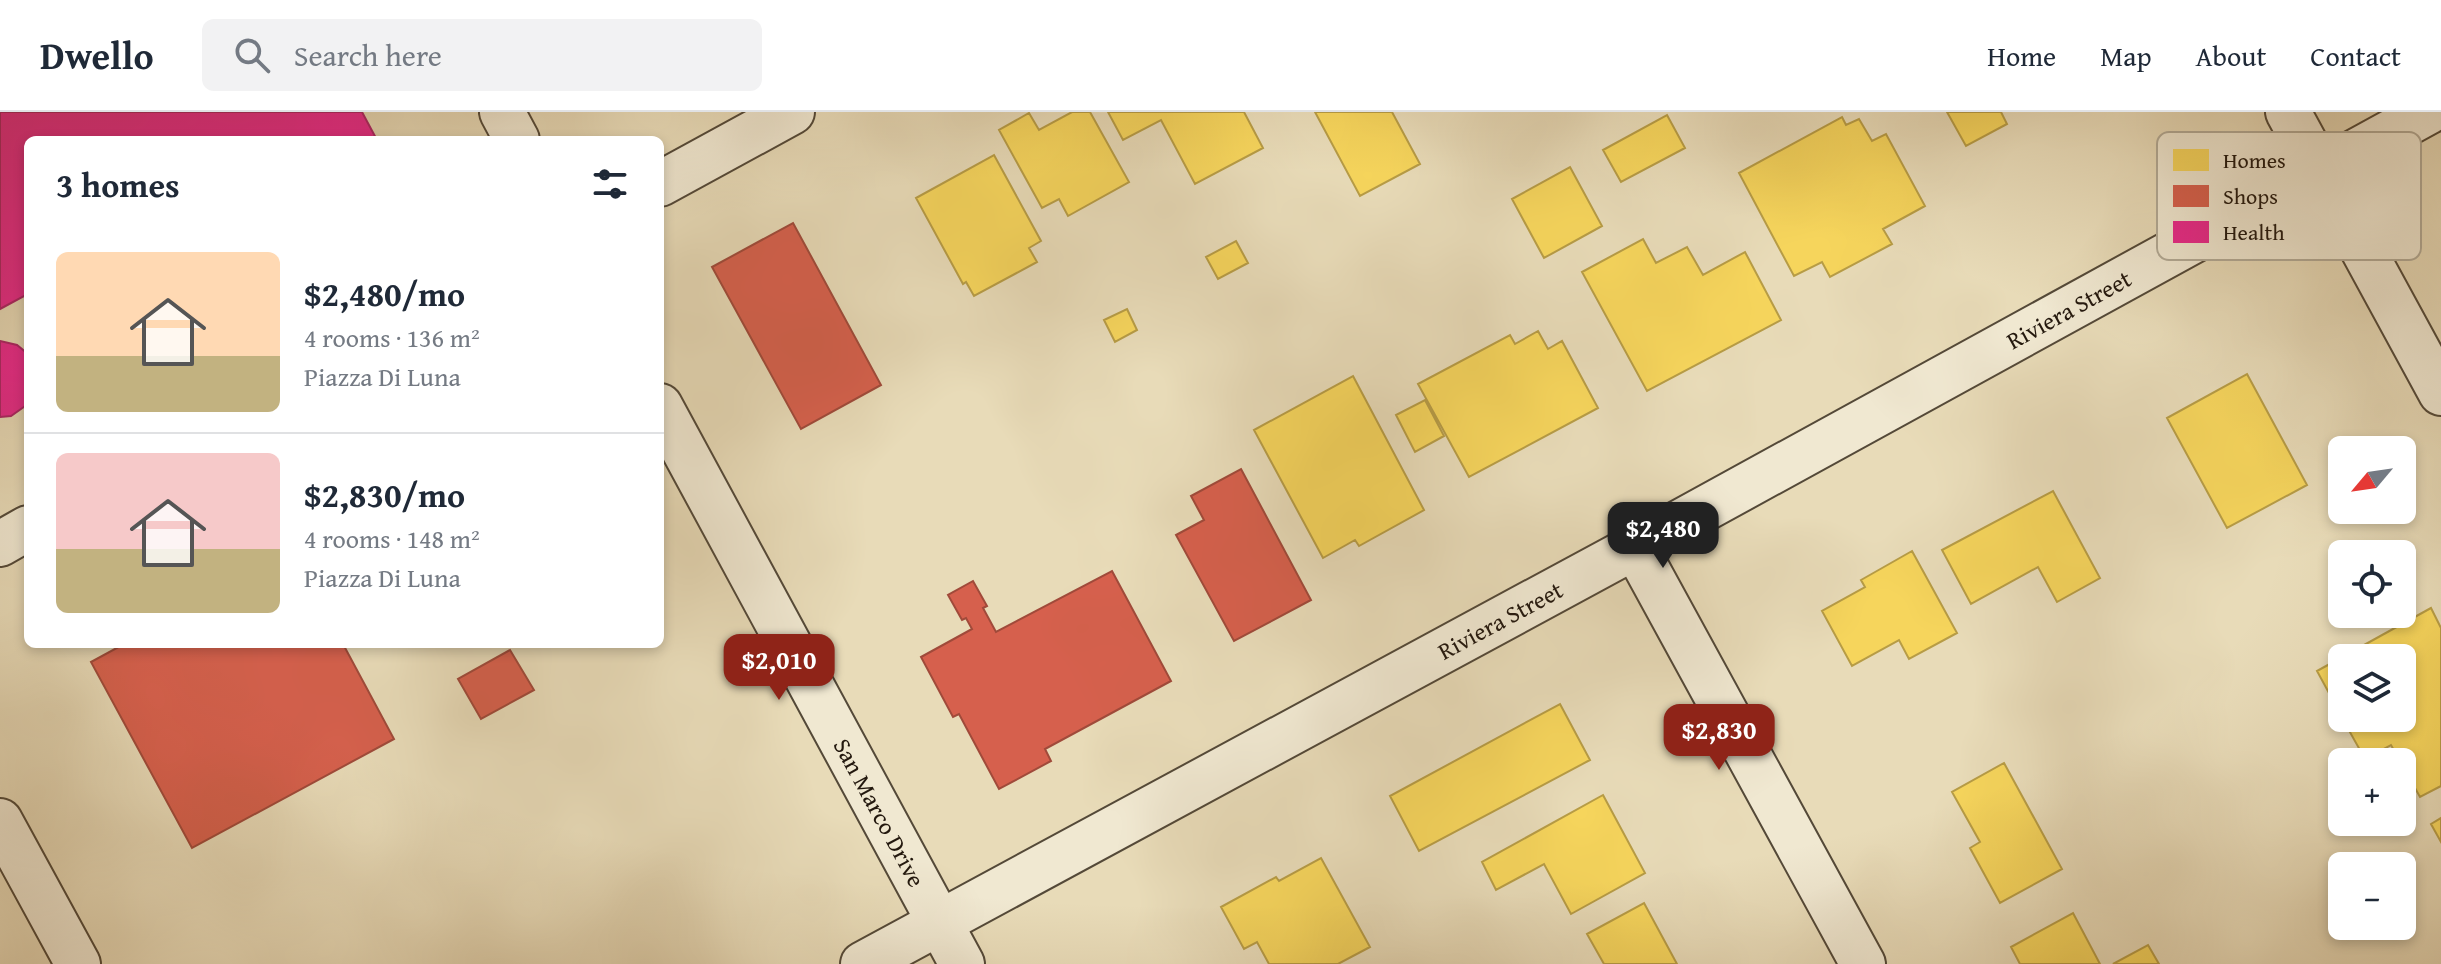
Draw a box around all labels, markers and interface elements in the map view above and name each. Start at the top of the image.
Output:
search box [202,19,762,91]
text: Dwello [40,27,154,83]
icon: search [230,33,274,77]
text: Search here [294,33,442,77]
text: Home [1987,35,2056,76]
text: Map [2100,35,2152,76]
text: About [2196,35,2266,76]
text: Contact [2310,35,2401,76]
legend [2157,132,2421,260]
text: Homes [2223,144,2286,176]
text: 3 homes [56,160,180,209]
icon: filters [588,162,632,206]
text: Shops [2223,180,2278,212]
text: Health [2223,216,2285,248]
street label: Riviera Street [2000,260,2138,358]
text: $2,480/mo [304,269,465,318]
icon: home [120,284,216,380]
text: 4 rooms · 136 m² [304,318,480,357]
text: Piazza Di Luna [304,357,461,396]
north arrow [2328,436,2416,524]
map controls [2328,436,2416,940]
text: $2,830/mo [304,470,465,519]
icon: home [120,485,216,581]
pin: $2,480 [1598,502,1728,570]
text: $2,480 [1626,508,1700,547]
text: 4 rooms · 148 m² [304,519,480,558]
button: locate [2328,540,2416,628]
text: Piazza Di Luna [304,558,461,597]
street label: Riviera Street [1431,572,1569,668]
pin: $2,010 [714,634,844,702]
text: $2,010 [742,640,816,679]
button: layers [2328,644,2416,732]
pin: $2,830 [1654,704,1784,772]
text: $2,830 [1682,710,1756,749]
street label: San Marco Drive [825,732,934,893]
button: + [2328,748,2416,836]
button: − [2328,852,2416,940]

